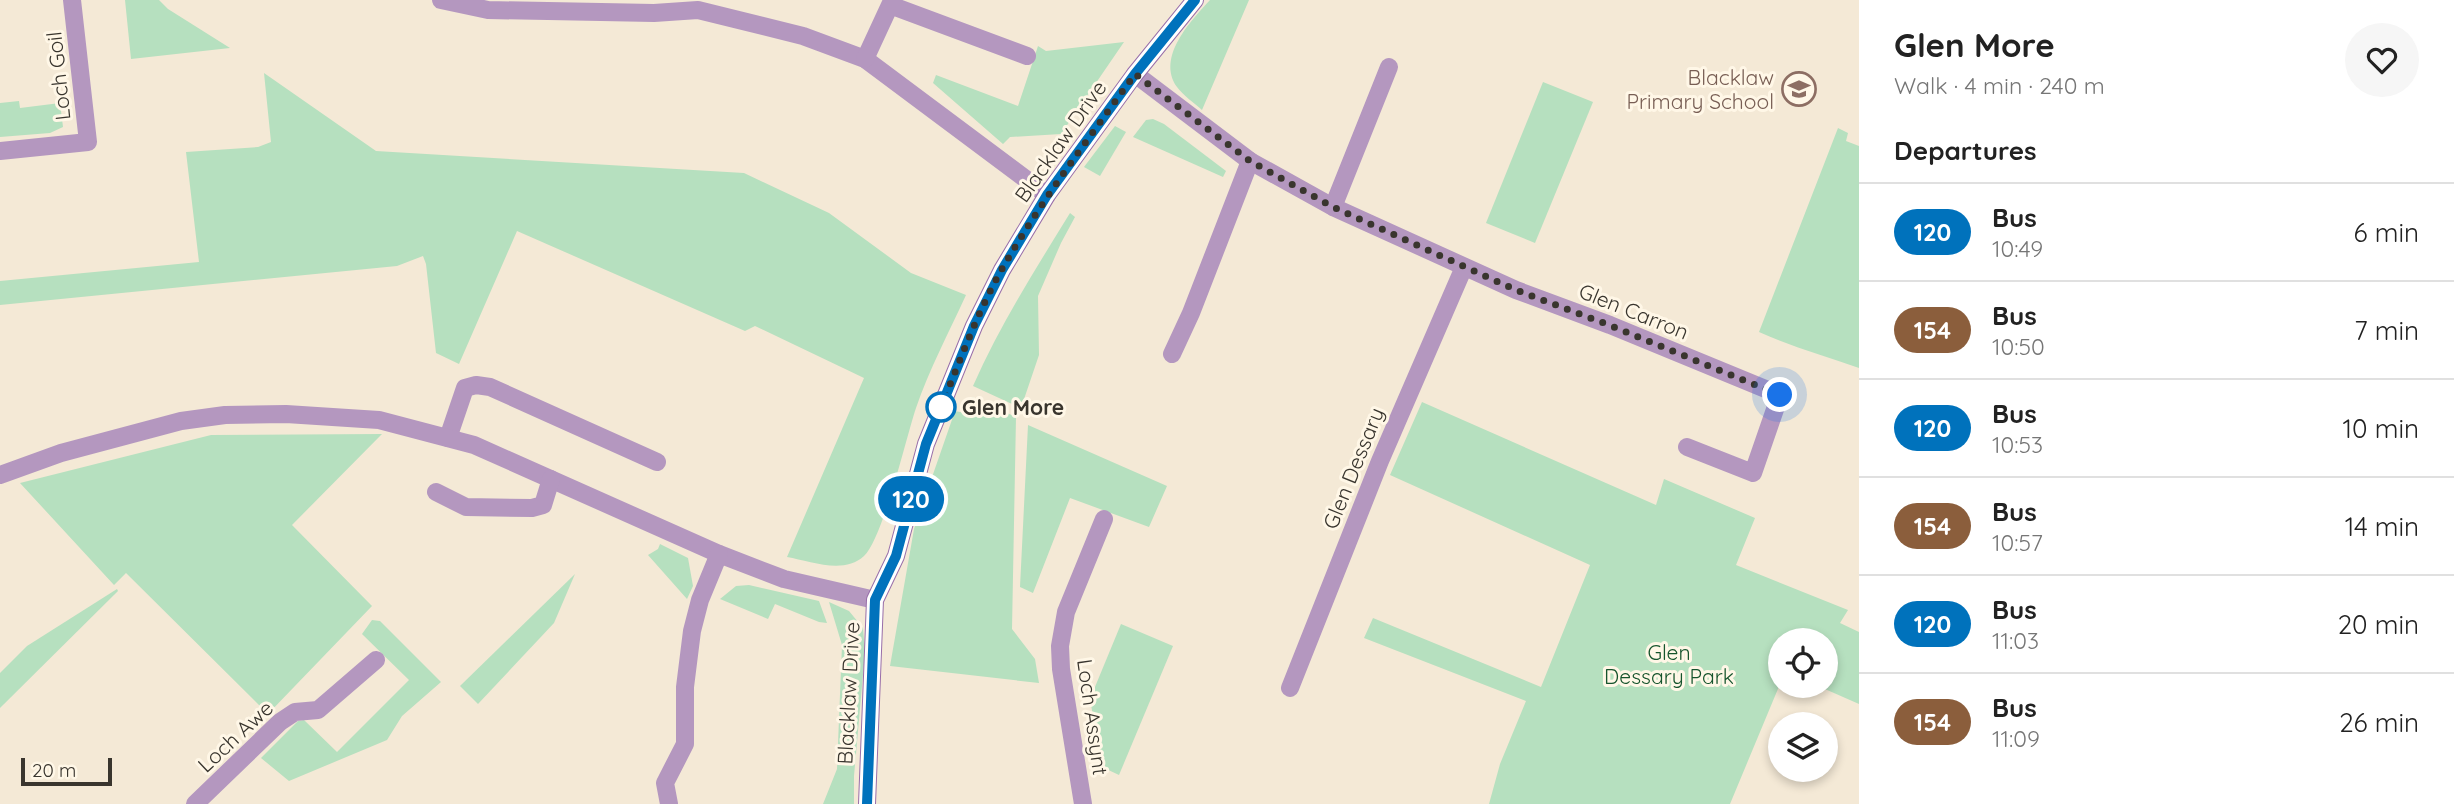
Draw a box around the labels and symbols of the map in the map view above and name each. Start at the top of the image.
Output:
street label: Loch Goil [40,30,76,122]
place label: Blacklaw Primary School [1626,64,1774,114]
school or university icon: Blacklaw Primary School [1780,70,1818,108]
street label: Blacklaw Drive [1008,75,1112,207]
street label: Glen Carron [1575,277,1693,345]
your location [1762,377,1797,412]
marker: Glen More [926,392,956,422]
place label: Glen More [962,394,1064,420]
street label: Glen Dessary [1317,403,1389,533]
line badge: 120 [871,476,951,522]
street label: Blacklaw Drive [831,621,865,765]
park label: Glen Dessary Park [1604,639,1734,689]
street label: Loch Assynt [1072,657,1114,777]
street label: Loch Awe [192,695,278,777]
scale bar [21,755,112,787]

